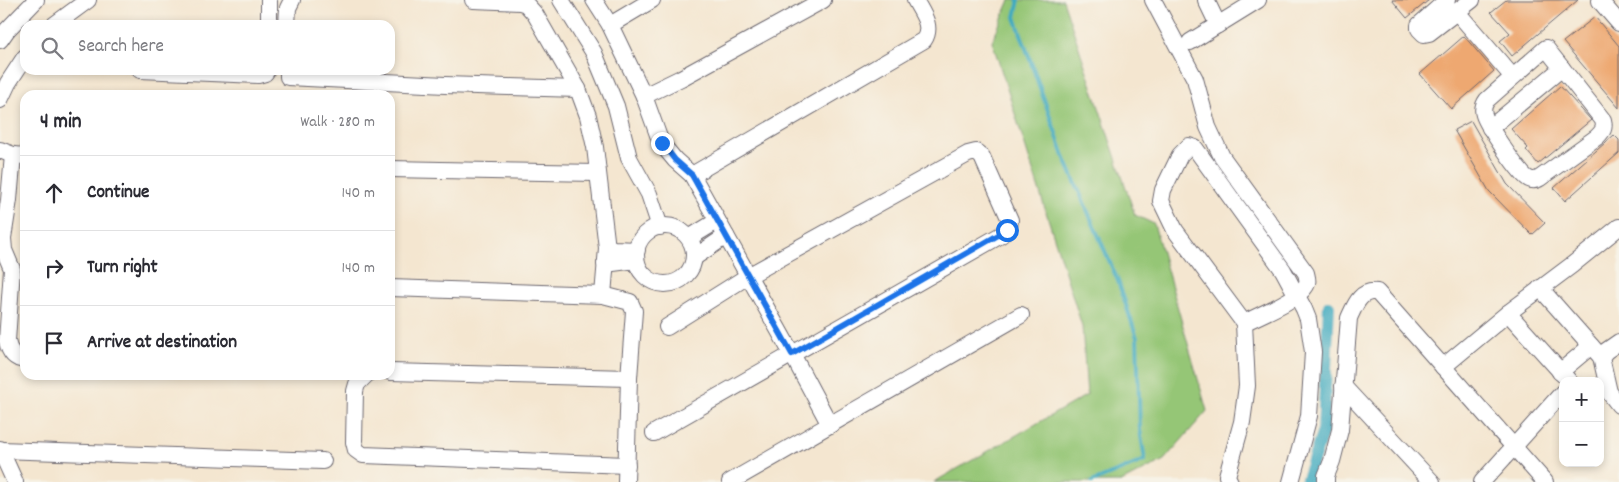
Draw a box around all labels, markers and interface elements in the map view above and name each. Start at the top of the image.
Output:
search box [20,20,395,75]
icon: search [38,34,66,62]
text: Search here [78,34,164,61]
text: 4 min [40,108,82,138]
text: Walk · 280 m [300,111,375,134]
route end [651,132,674,155]
icon: ahead [40,179,68,207]
text: Continue [87,180,149,207]
text: 140 m [341,182,375,205]
route start [996,219,1019,242]
icon: right [40,254,68,282]
text: Turn right [87,255,158,282]
text: 140 m [341,257,375,280]
icon: arrive [40,329,68,357]
text: Arrive at destination [87,330,237,357]
map controls [1559,377,1604,467]
button: + [1559,377,1604,422]
button: − [1559,422,1604,467]

